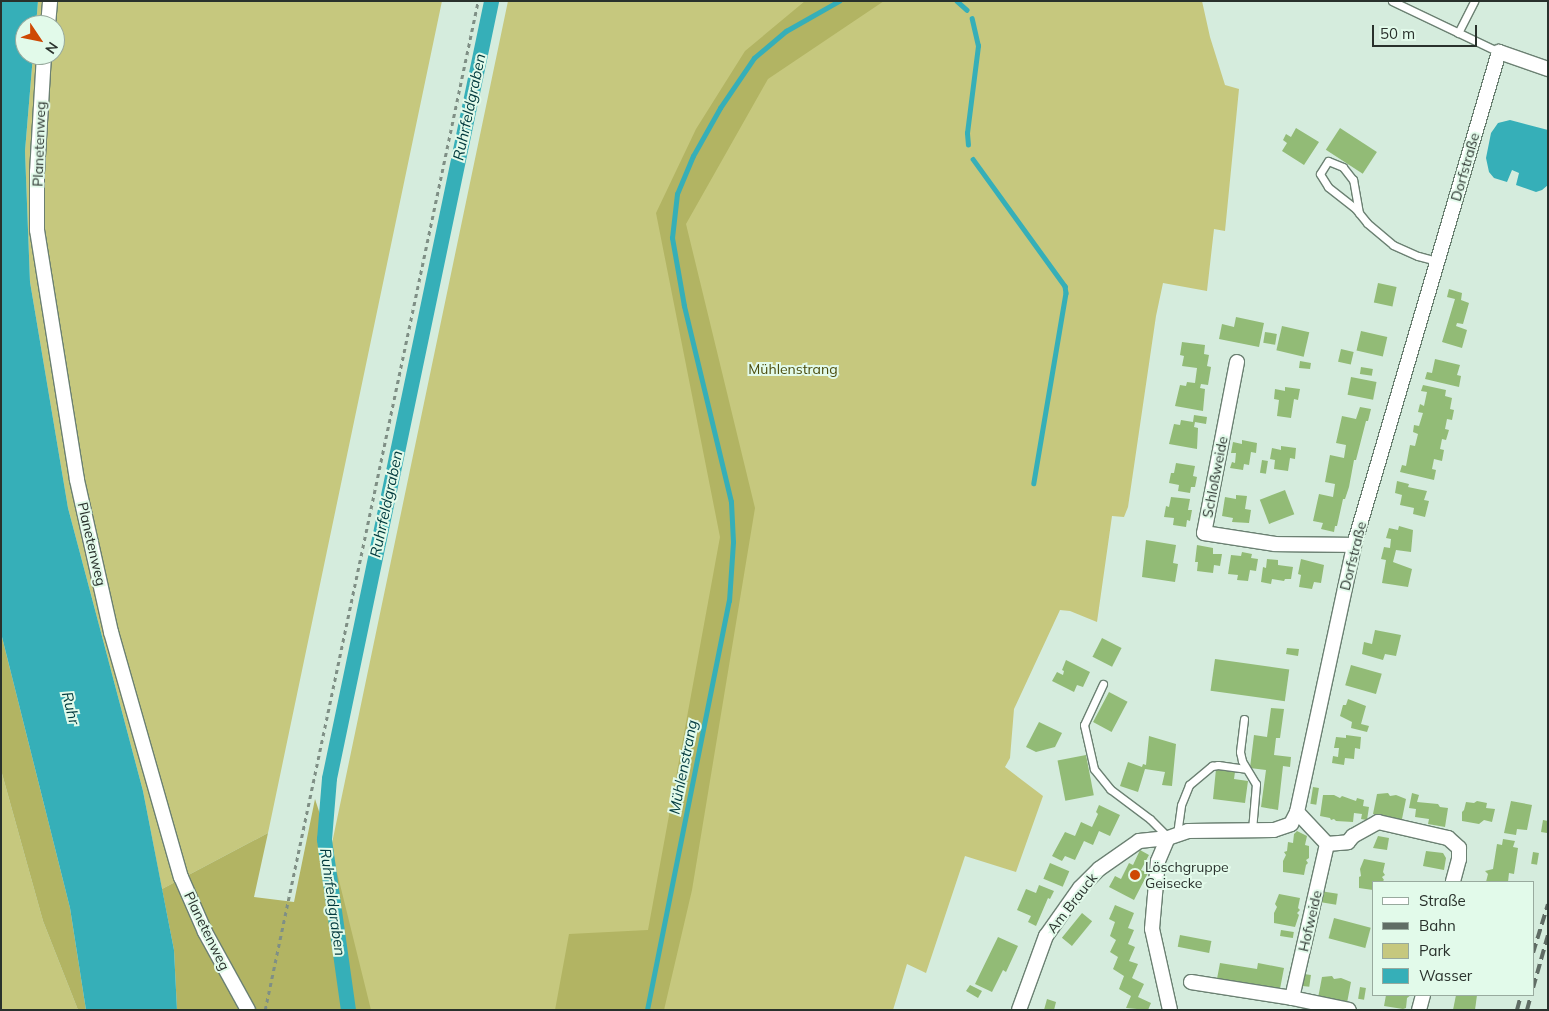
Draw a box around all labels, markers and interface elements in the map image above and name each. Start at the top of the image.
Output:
north arrow [15,15,65,65]
scale bar [1374,15,1479,47]
text: 50 m [1380,24,1415,43]
text: N [41,38,62,57]
water label: Ruhrfeldgraben [449,52,489,162]
street label: Planetenweg [29,101,49,187]
street label: Dorfstraße [1447,131,1483,203]
park label: Mühlenstrang [748,361,838,377]
street label: Schloßweide [1199,435,1231,519]
water label: Ruhrfeldgraben [366,449,406,559]
street label: Planetenweg [74,501,110,587]
street label: Dorfstraße [1336,520,1370,592]
water label: Ruhr [58,690,84,726]
water label: Mühlenstrang [665,718,701,816]
water label: Ruhrfeldgraben [317,847,349,957]
place label: Löschgruppe Geisecke [1145,859,1229,892]
marker: Löschgruppe Geisecke [1129,869,1141,881]
street label: Am Brauck [1043,870,1101,936]
legend [1372,881,1534,996]
street label: Planetenweg [181,889,233,973]
street label: Hofweide [1295,889,1325,953]
text: Straße [1419,891,1466,910]
text: Bahn [1419,916,1456,935]
text: Park [1419,941,1451,960]
text: Wasser [1419,966,1472,985]

